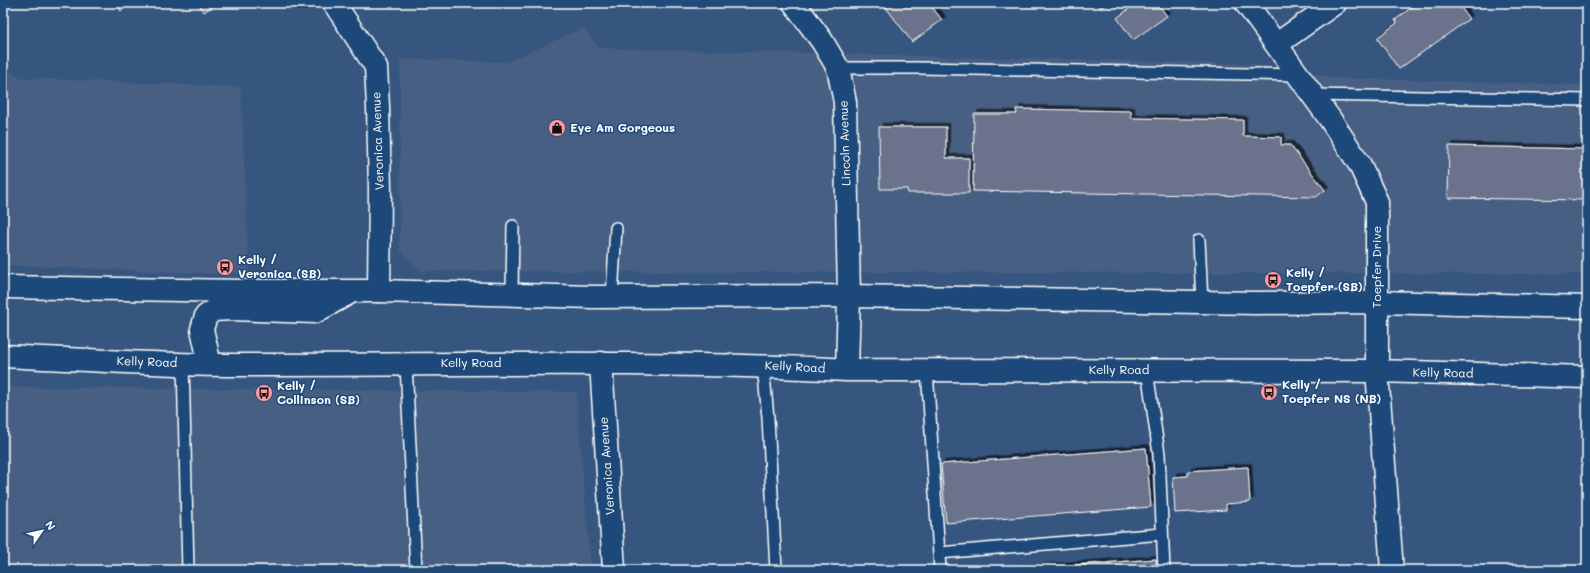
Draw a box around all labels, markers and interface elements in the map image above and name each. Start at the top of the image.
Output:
street label: Veronica Avenue [367,92,387,191]
street label: Lincoln Avenue [835,100,853,186]
shop icon: Eye Am Gorgeous [547,118,567,138]
place label: Eye Am Gorgeous [570,119,675,135]
street label: Toepfer Drive [1368,226,1384,308]
place label: Kelly / Veronica (SB) [238,251,321,281]
bus stop icon: Kelly / Veronica (SB) [215,257,235,277]
place label: Kelly / Toepfer (SB) [1286,264,1363,294]
bus stop icon: Kelly / Toepfer (SB) [1263,270,1283,290]
street label: Kelly Road [116,352,178,370]
street label: Kelly Road [441,354,502,370]
street label: Kelly Road [764,356,826,376]
street label: Kelly Road [1089,361,1150,377]
street label: Kelly Road [1413,363,1474,381]
place label: Kelly / Toepfer NS (NB) [1282,376,1381,406]
place label: Kelly / Collinson (SB) [277,377,360,407]
bus stop icon: Kelly / Toepfer NS (NB) [1259,382,1279,402]
bus stop icon: Kelly / Collinson (SB) [254,383,274,403]
street label: Veronica Avenue [595,416,617,516]
north arrow [22,511,62,551]
text: N [42,517,59,533]

